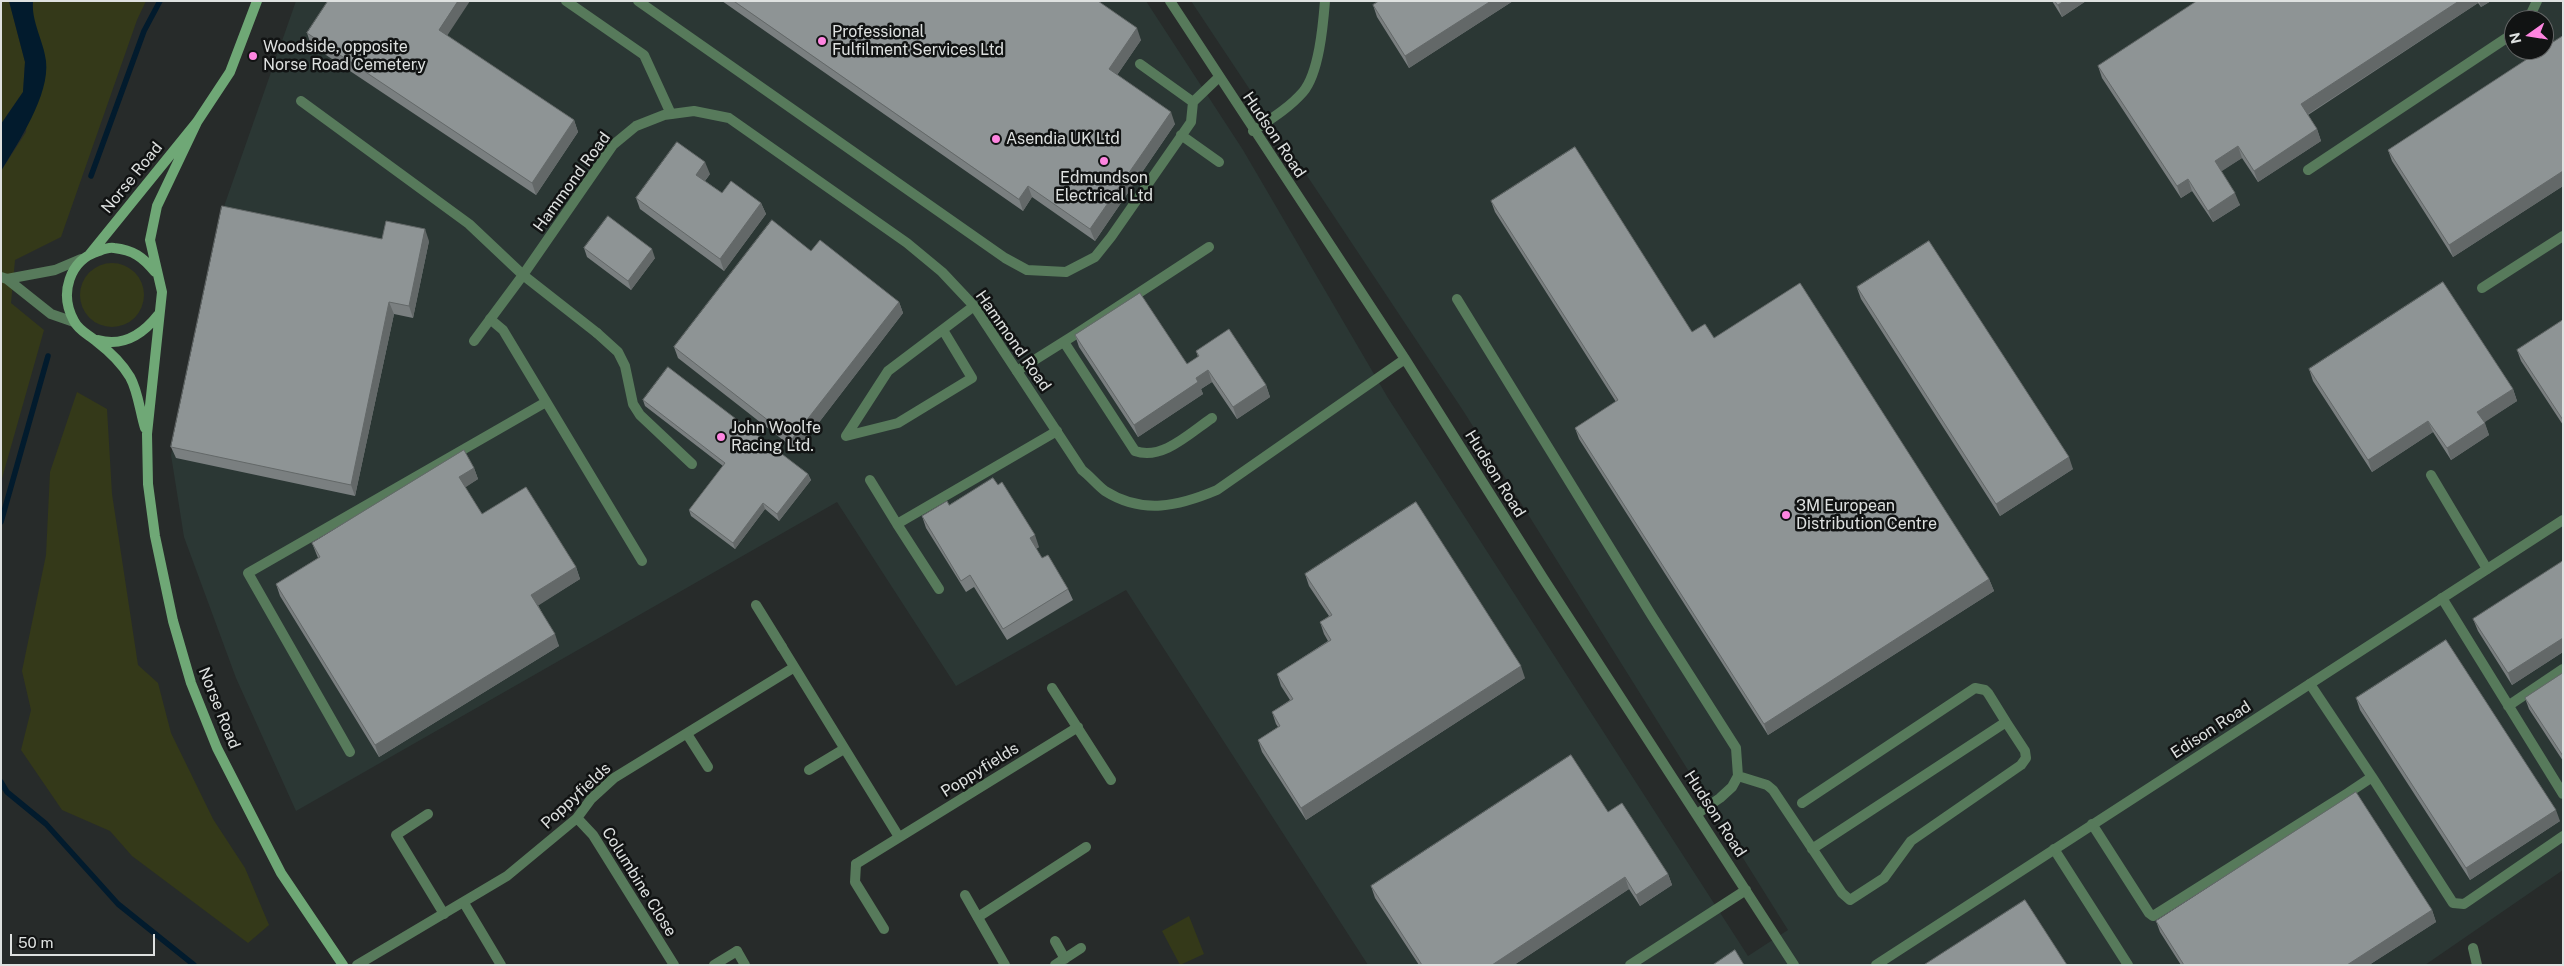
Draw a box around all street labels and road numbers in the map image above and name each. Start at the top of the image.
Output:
street label: Hudson Road [1238,88,1310,182]
street label: Hammond Road [529,128,615,236]
street label: Norse Road [97,138,167,218]
street label: Hammond Road [971,287,1055,395]
street label: Hudson Road [1461,427,1529,521]
street label: Norse Road [194,664,244,752]
street label: Edison Road [2167,697,2255,763]
street label: Poppyfields [938,739,1022,801]
street label: Poppyfields [537,759,615,833]
street label: Hudson Road [1680,767,1750,861]
street label: Columbine Close [598,824,680,940]

